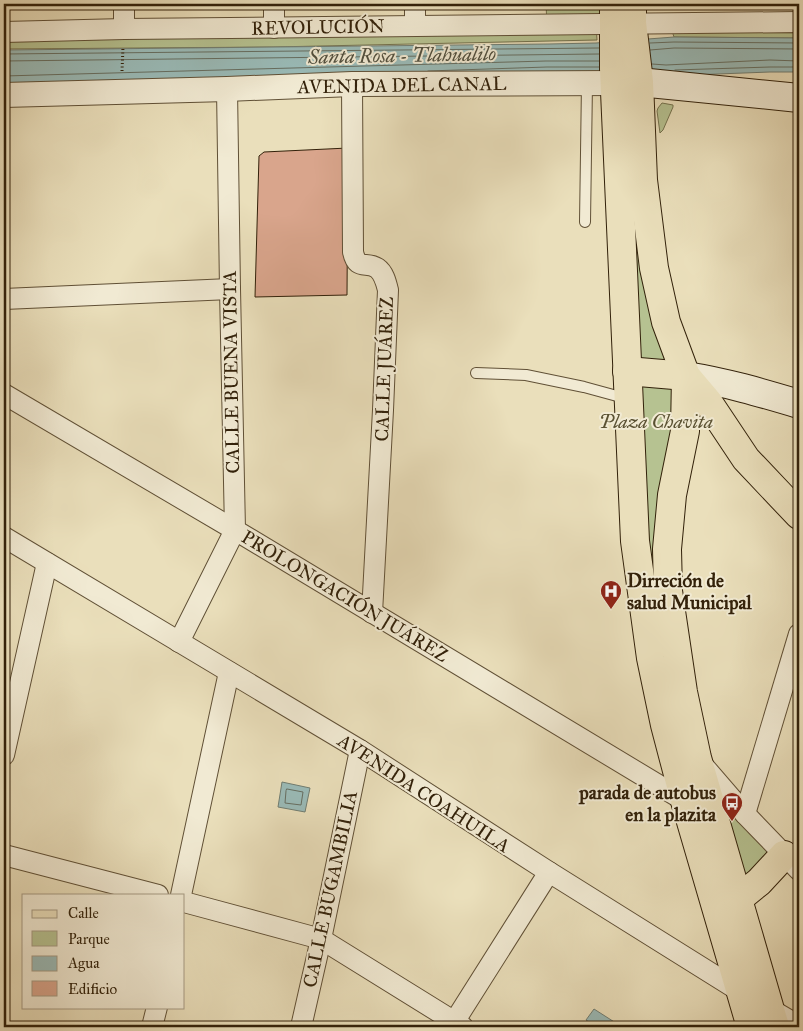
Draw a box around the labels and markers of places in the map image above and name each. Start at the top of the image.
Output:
place label: Dirreción de salud Municipal [627,569,752,615]
hospital icon: Dirreción de salud Municipal [599,579,623,610]
place label: parada de autobus en la plazita [578,781,717,827]
bus stop icon: parada de autobus en la plazita [720,791,744,822]

